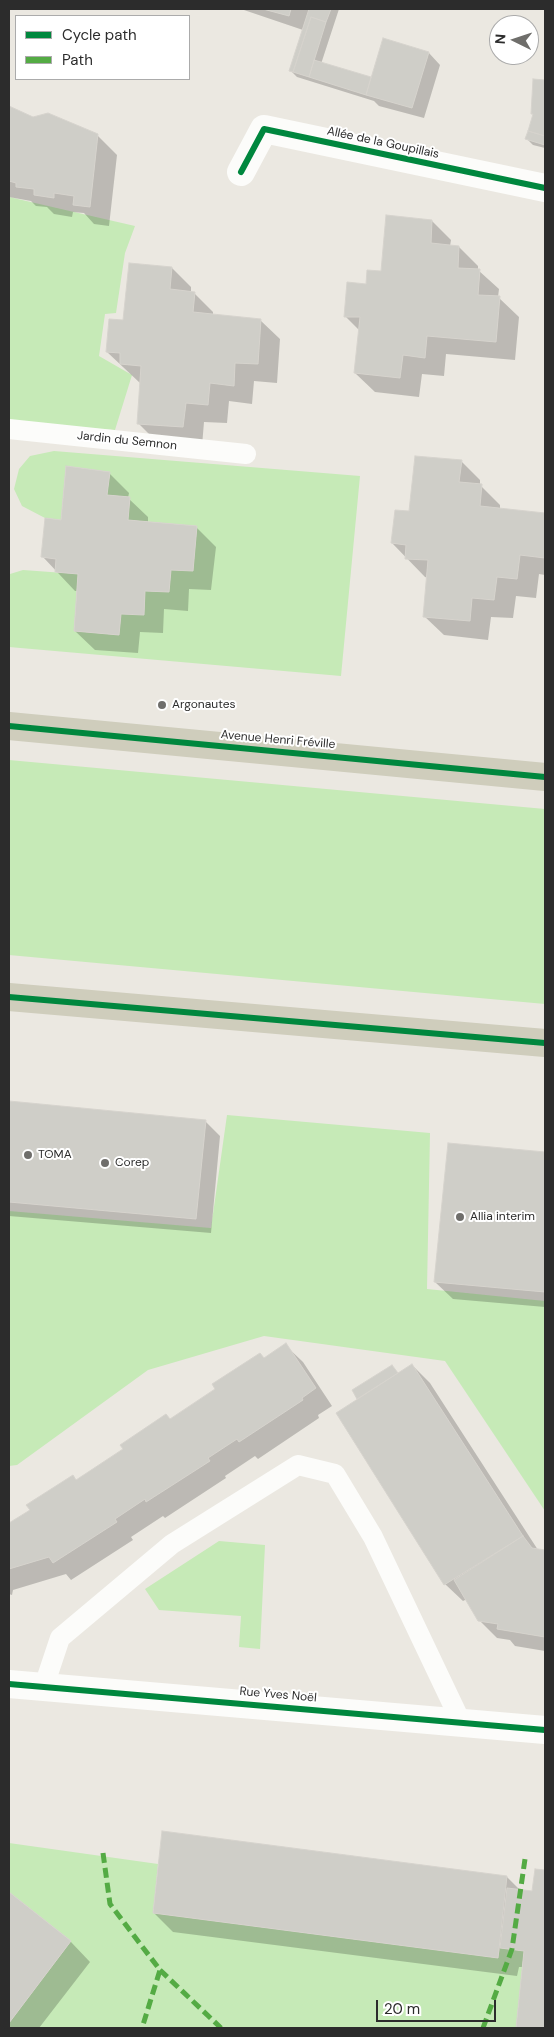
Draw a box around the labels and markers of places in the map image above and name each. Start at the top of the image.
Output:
place label: Argonautes [172,698,236,712]
marker: Argonautes [156,699,168,711]
place label: TOMA [38,1148,72,1162]
marker: TOMA [22,1149,34,1161]
place label: Corep [115,1156,149,1170]
marker: Corep [99,1157,111,1169]
place label: Allia interim [470,1210,535,1224]
marker: Allia interim [454,1211,466,1223]

